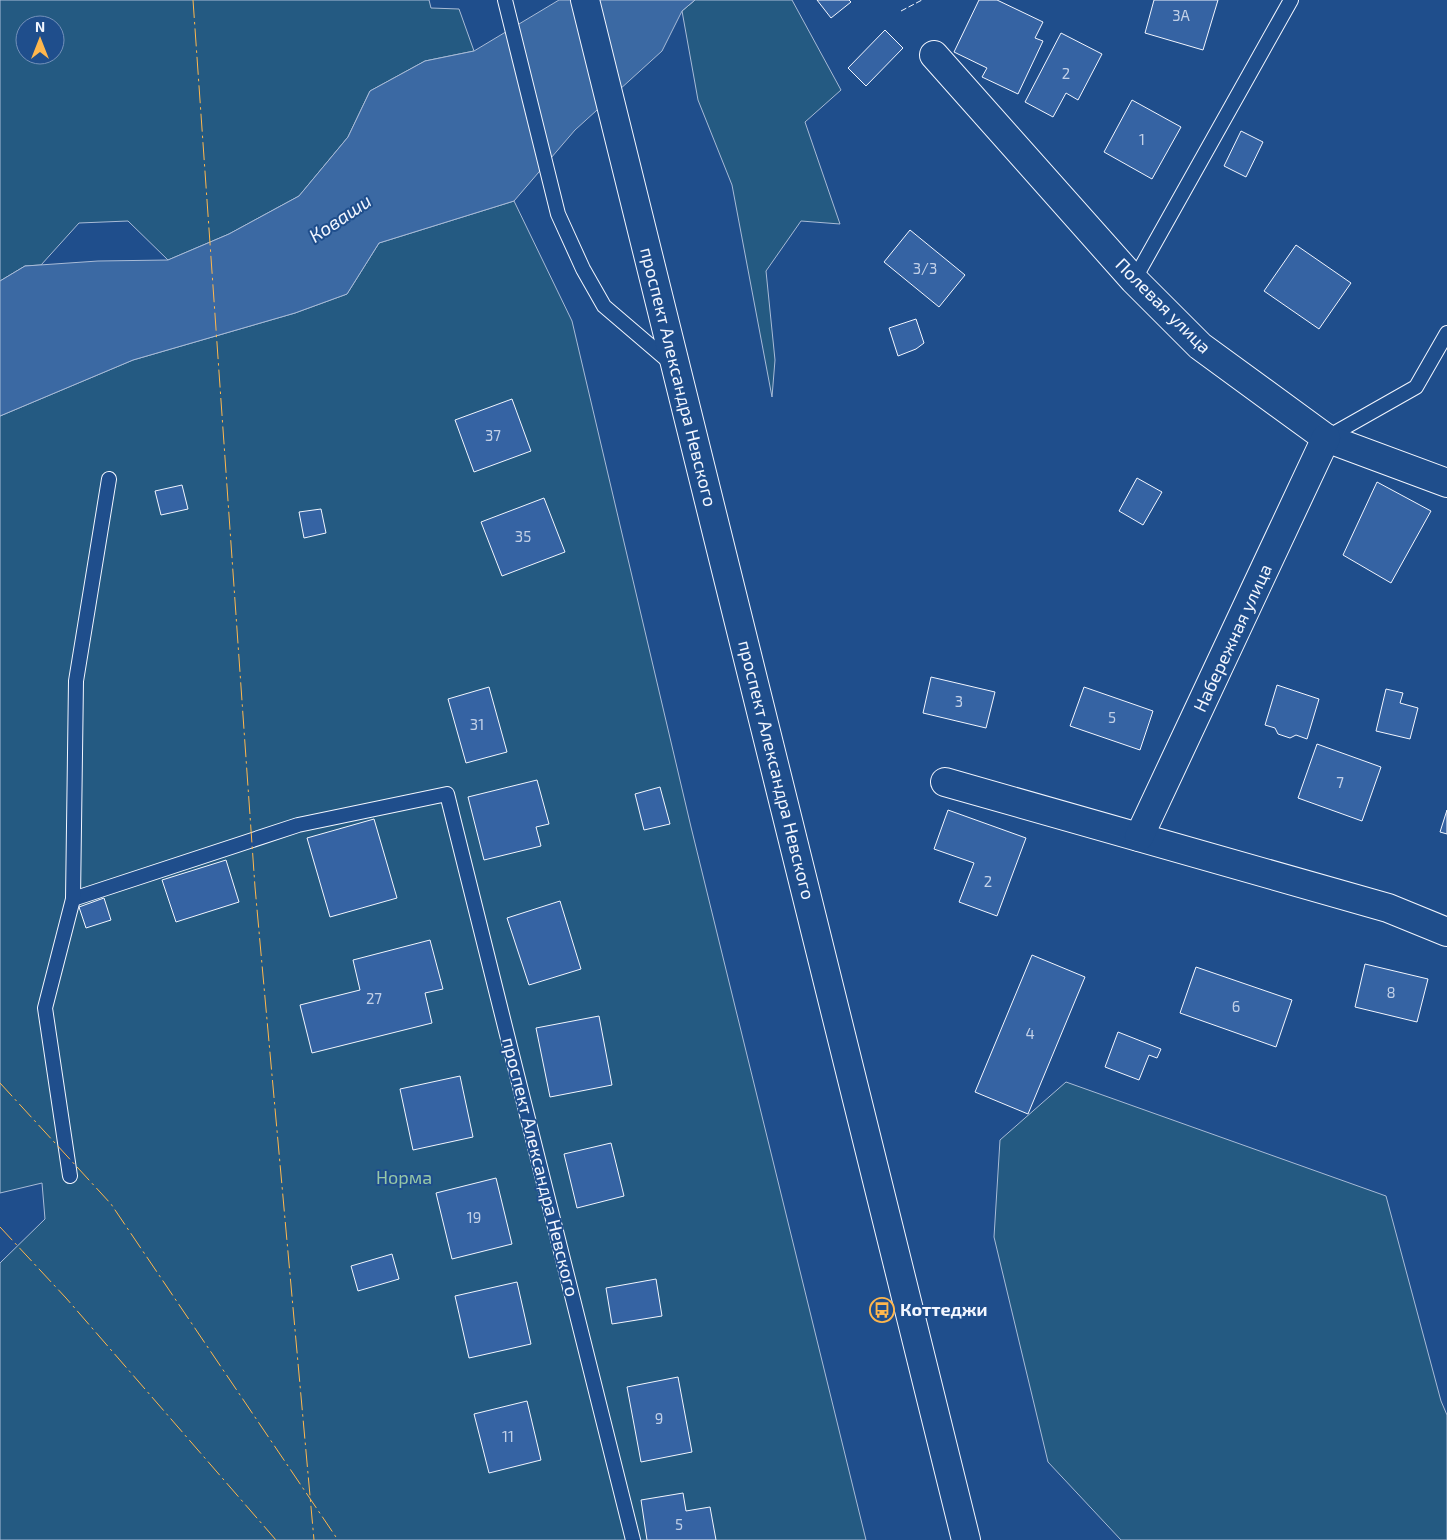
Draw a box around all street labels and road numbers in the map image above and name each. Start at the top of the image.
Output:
street label: проспект Александра Невского [636,245,722,509]
street label: Полевая улица [1111,253,1216,358]
street label: Набережная улица [1188,560,1276,715]
street label: проспект Александра Невского [734,638,820,902]
street label: проспект Александра Невского [498,1035,584,1299]

